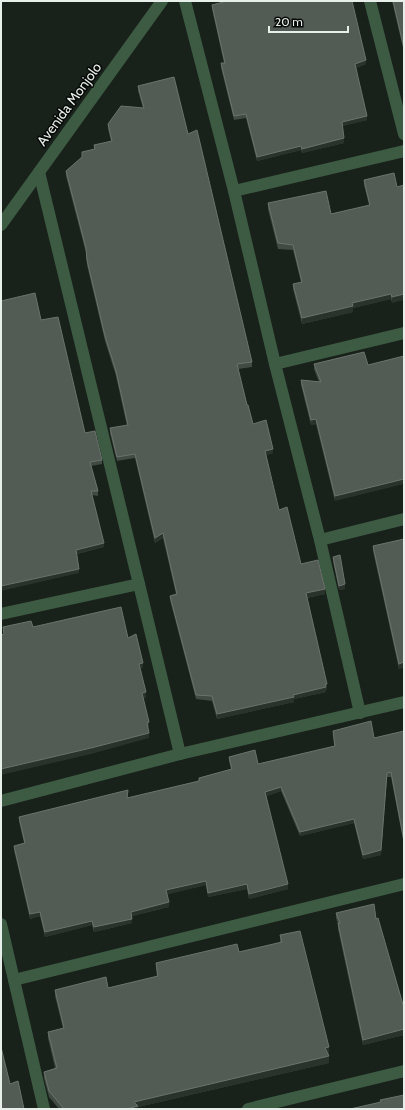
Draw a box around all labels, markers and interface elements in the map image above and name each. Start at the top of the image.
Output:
scale bar [269,8,348,34]
text: 20 m [275,14,303,29]
street label: Avenida Monjolo [33,58,106,149]

